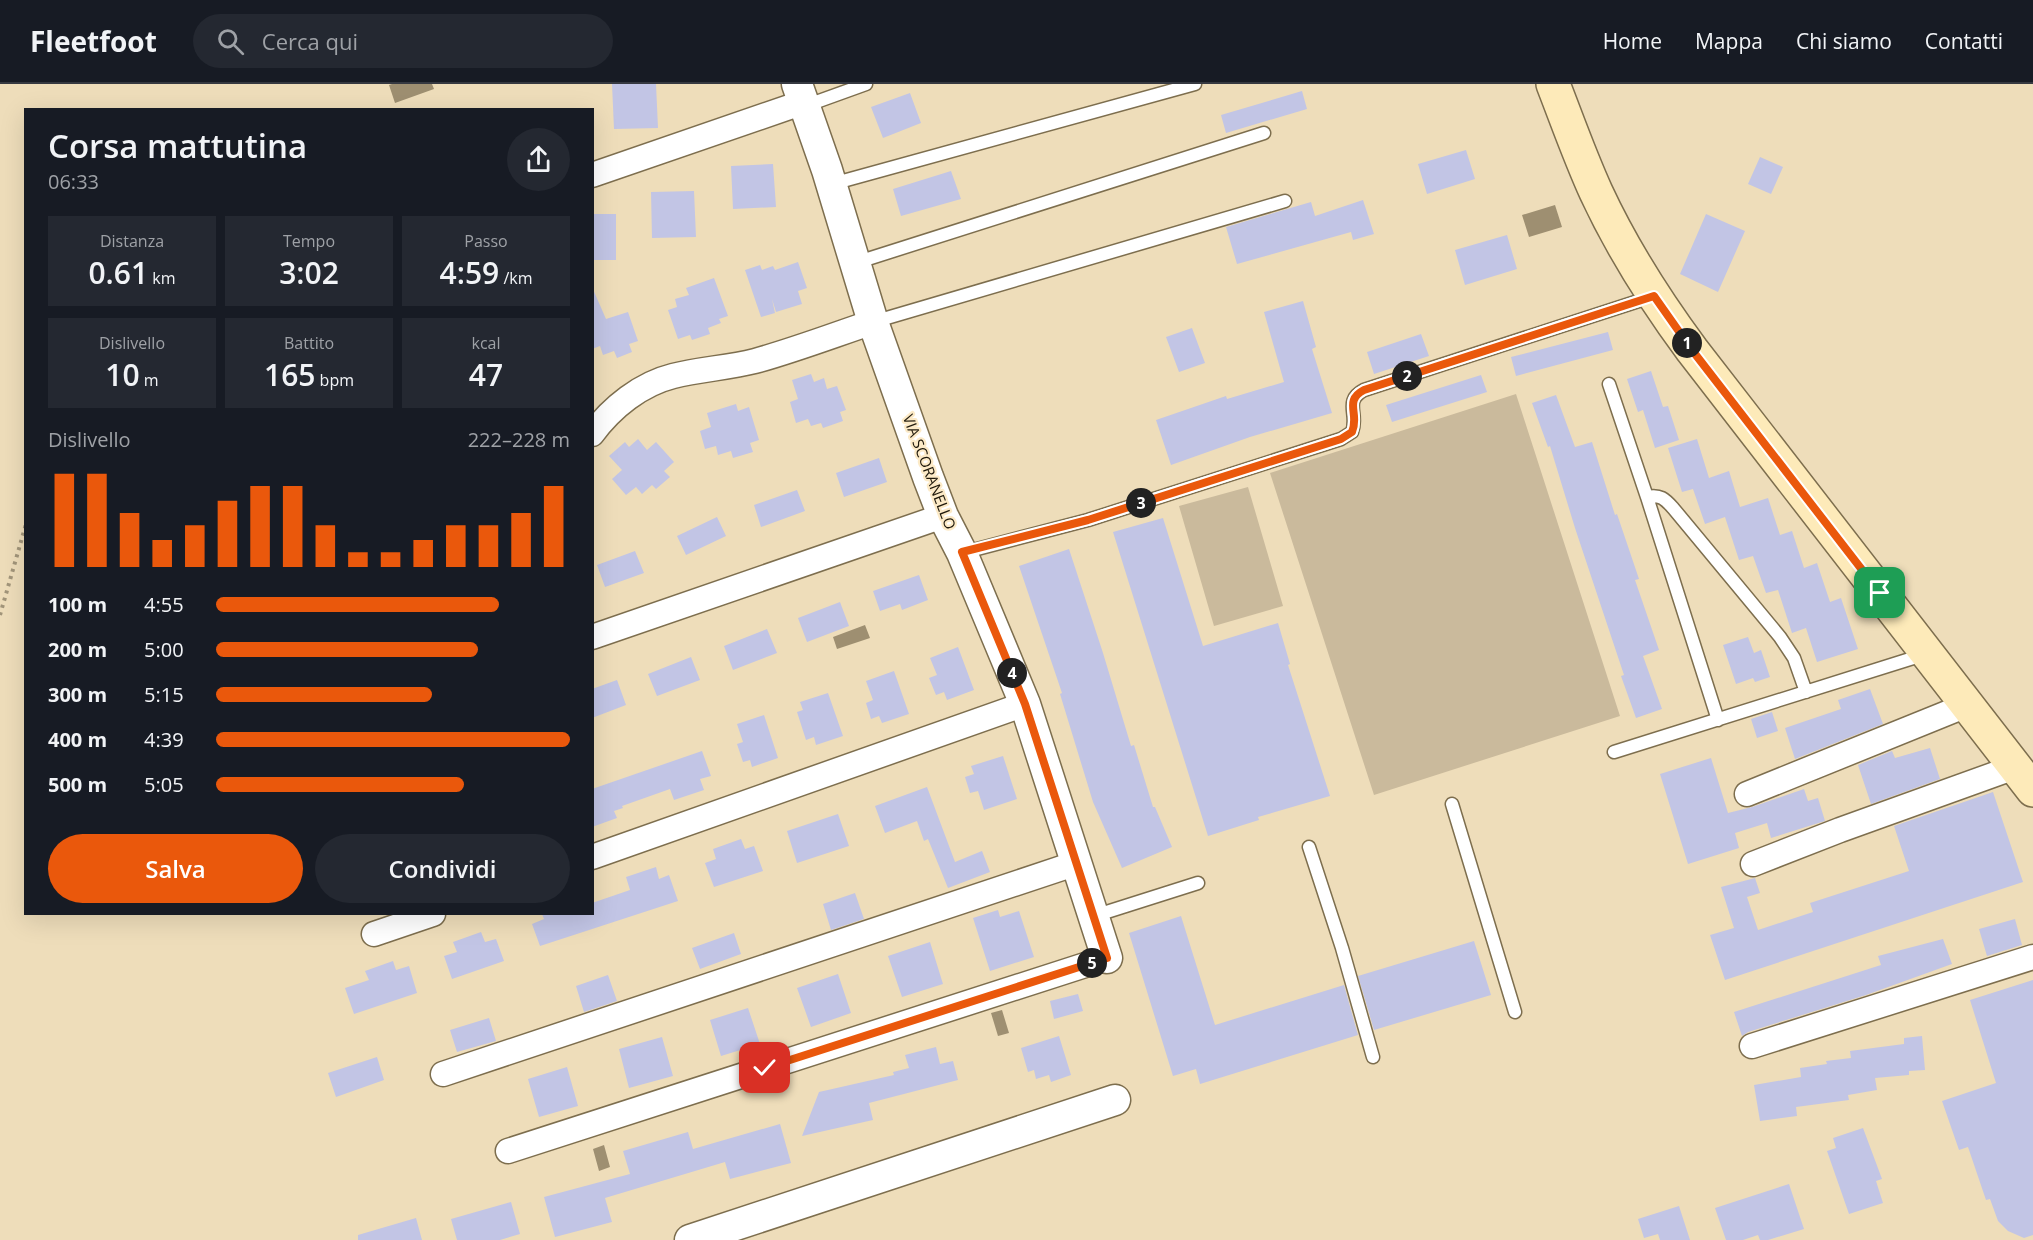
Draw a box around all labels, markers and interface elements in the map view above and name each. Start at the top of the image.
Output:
search box [193,14,613,68]
text: Fleetfoot [30,22,157,60]
icon: search [214,25,247,58]
text: Cerca qui [262,26,358,56]
text: Home [1603,27,1662,55]
text: Mappa [1695,27,1763,55]
text: Chi siamo [1796,27,1892,55]
text: Contatti [1925,27,2003,55]
text: Corsa mattutina [48,123,307,168]
button: share [507,128,570,191]
text: 06:33 [48,168,99,195]
text: Distanza [100,230,164,252]
text: Tempo [283,230,335,252]
text: Passo [464,230,508,252]
text: 0.61 [88,252,148,293]
text: 3:02 [279,252,339,293]
text: 4:59 [440,252,499,293]
text: km [148,267,176,289]
text: /km [499,267,532,289]
pin: 1 [1672,328,1702,358]
text: Dislivello [99,332,165,354]
text: Battito [284,332,334,354]
text: kcal [472,332,501,354]
text: 1 [1682,332,1692,354]
text: 10 [105,354,140,395]
text: 165 [264,354,315,395]
text: 47 [469,354,503,395]
pin: 2 [1392,361,1422,391]
text: 2 [1402,365,1412,387]
text: m [140,369,159,391]
text: bpm [315,369,354,391]
street label: VIA SCORANELLO [899,411,961,532]
text: Dislivello [48,426,131,453]
text: 222–228 m [468,426,570,453]
pin: 3 [1126,488,1156,518]
text: 3 [1136,492,1146,514]
pin [1854,567,1905,618]
icon: arrive [1863,576,1896,609]
text: 100 m [48,591,107,618]
text: 4:55 [144,591,184,618]
text: 200 m [48,636,107,663]
text: 5:00 [144,636,184,663]
pin: 4 [997,658,1027,688]
text: 4 [1007,662,1017,684]
text: 300 m [48,681,107,708]
text: 5:15 [144,681,184,708]
text: 400 m [48,726,107,753]
text: 4:39 [144,726,184,753]
text: 500 m [48,771,107,798]
text: 5:05 [144,771,184,798]
button: Salva [48,834,303,903]
button: Condividi [315,834,570,903]
pin: 5 [1077,948,1107,978]
text: 5 [1087,952,1097,974]
pin [739,1042,790,1093]
icon: check [748,1051,781,1084]

